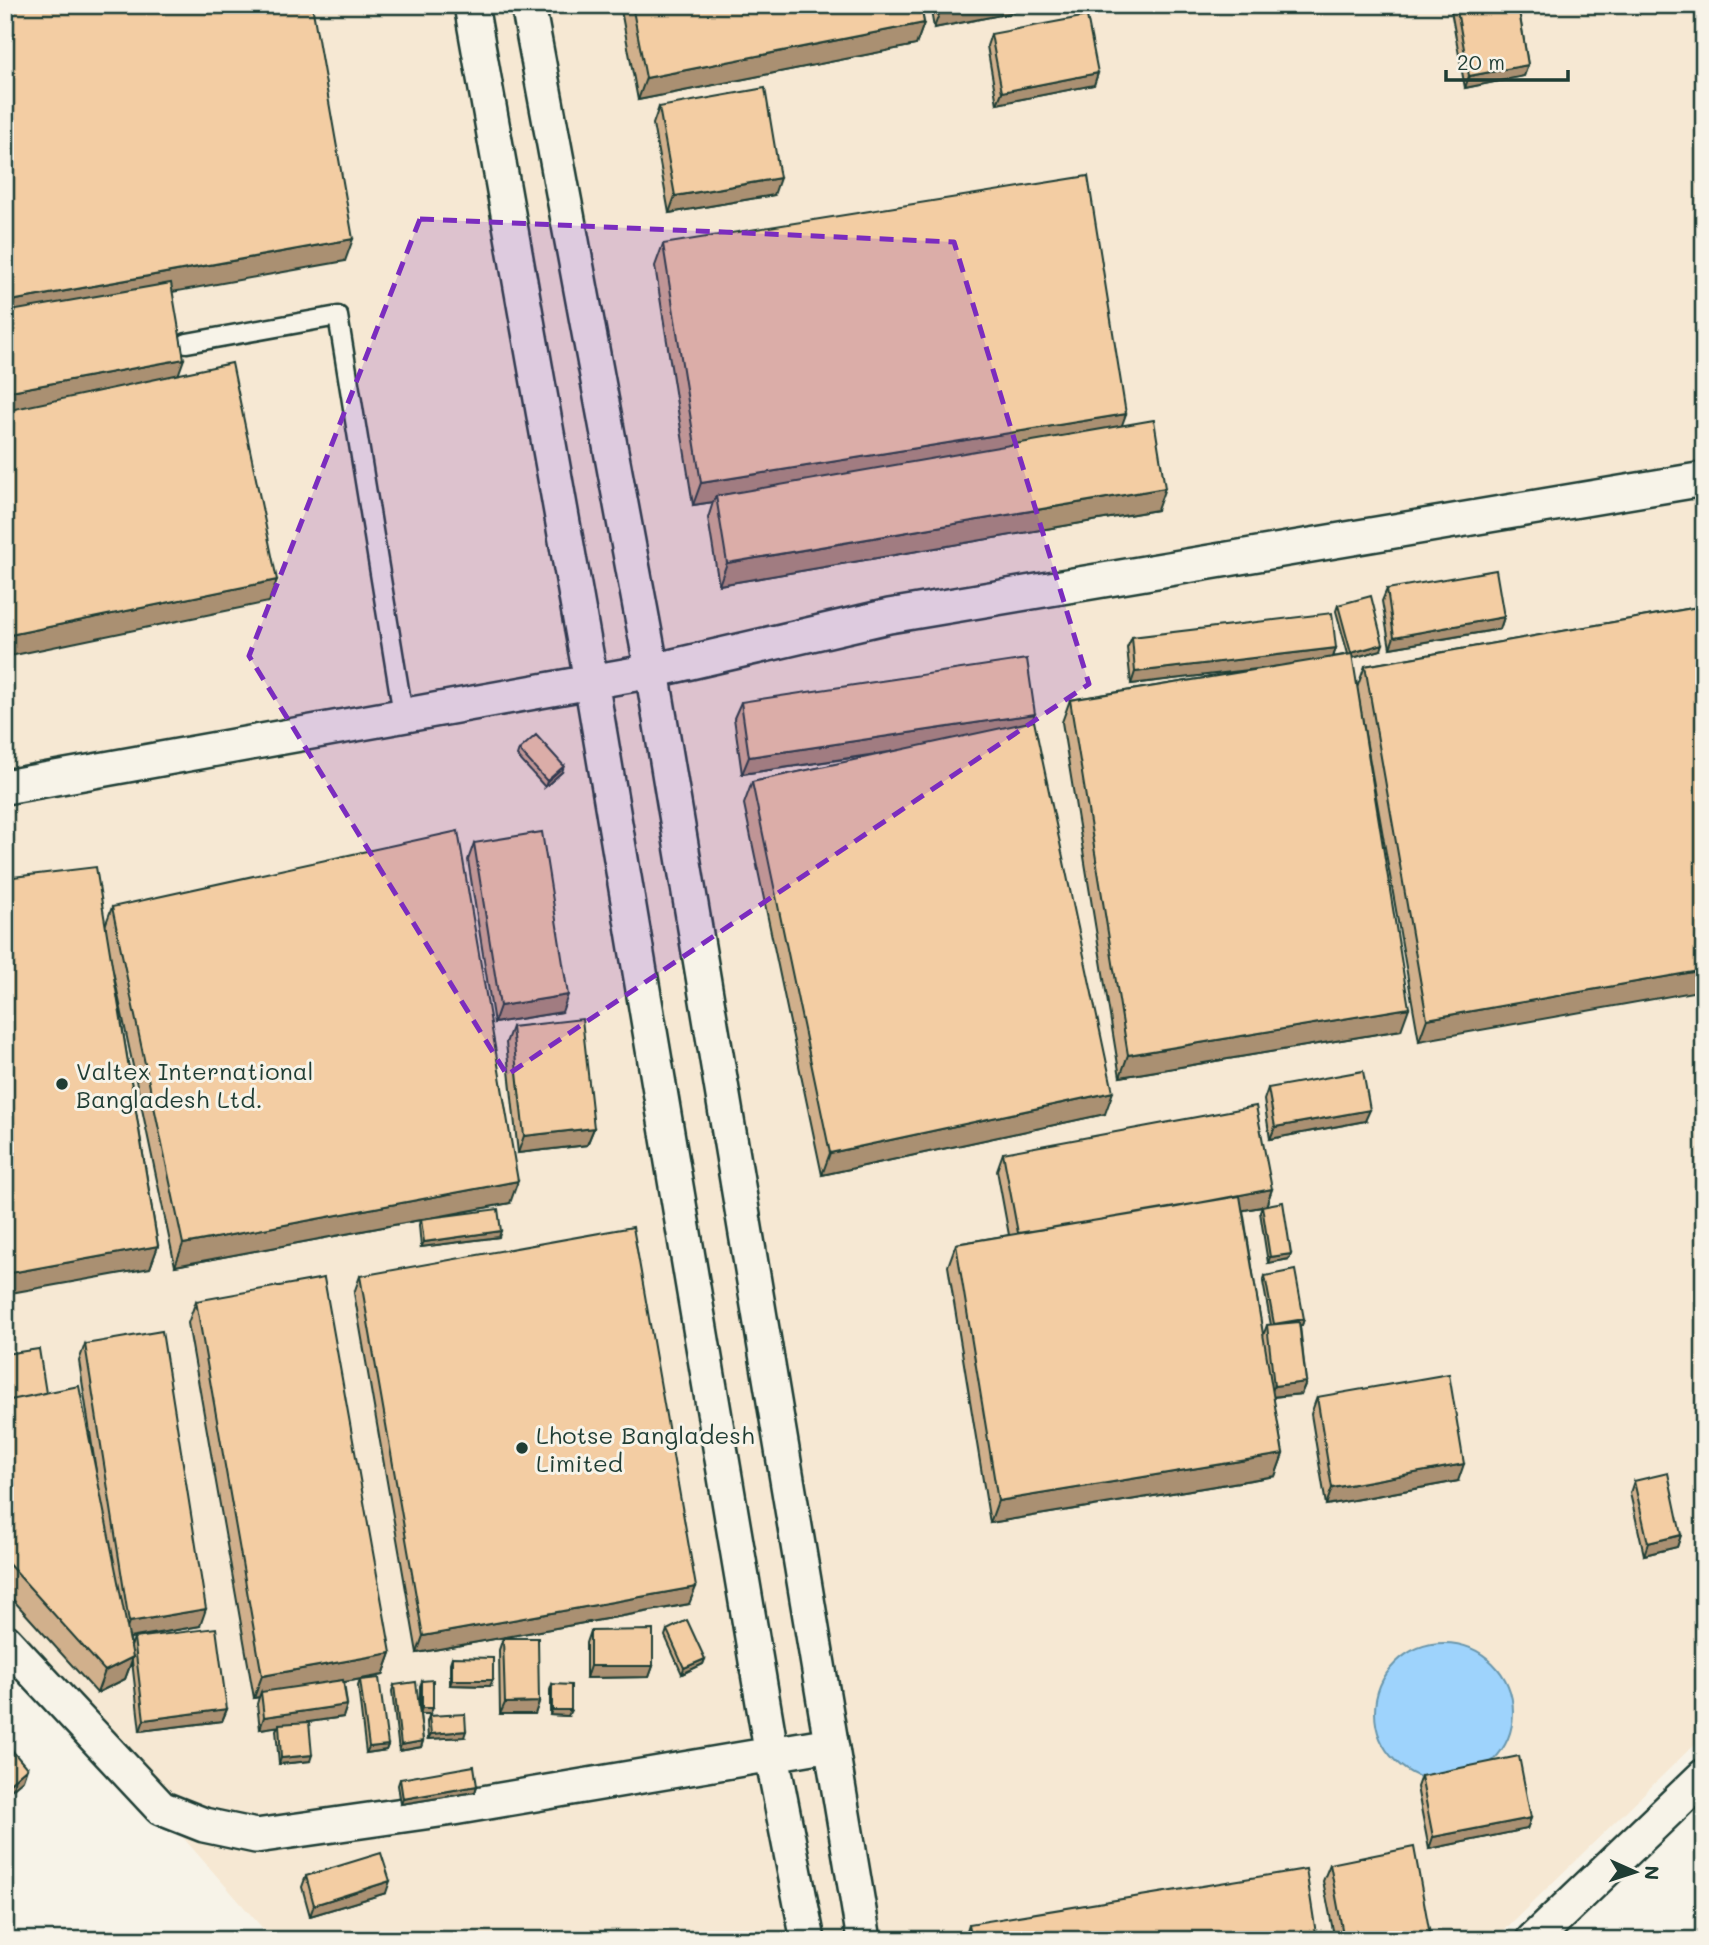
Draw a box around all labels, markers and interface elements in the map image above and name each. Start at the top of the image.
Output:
scale bar [1446,38,1569,82]
text: 20 m [1457,48,1505,75]
place label: Valtex International Bangladesh Ltd. [76,1055,314,1114]
marker: Valtex International Bangladesh Ltd. [54,1076,70,1092]
place label: Lhotse Bangladesh Limited [536,1419,754,1478]
marker: Lhotse Bangladesh Limited [514,1440,530,1456]
north arrow [1600,1836,1670,1906]
text: N [1640,1865,1665,1881]

